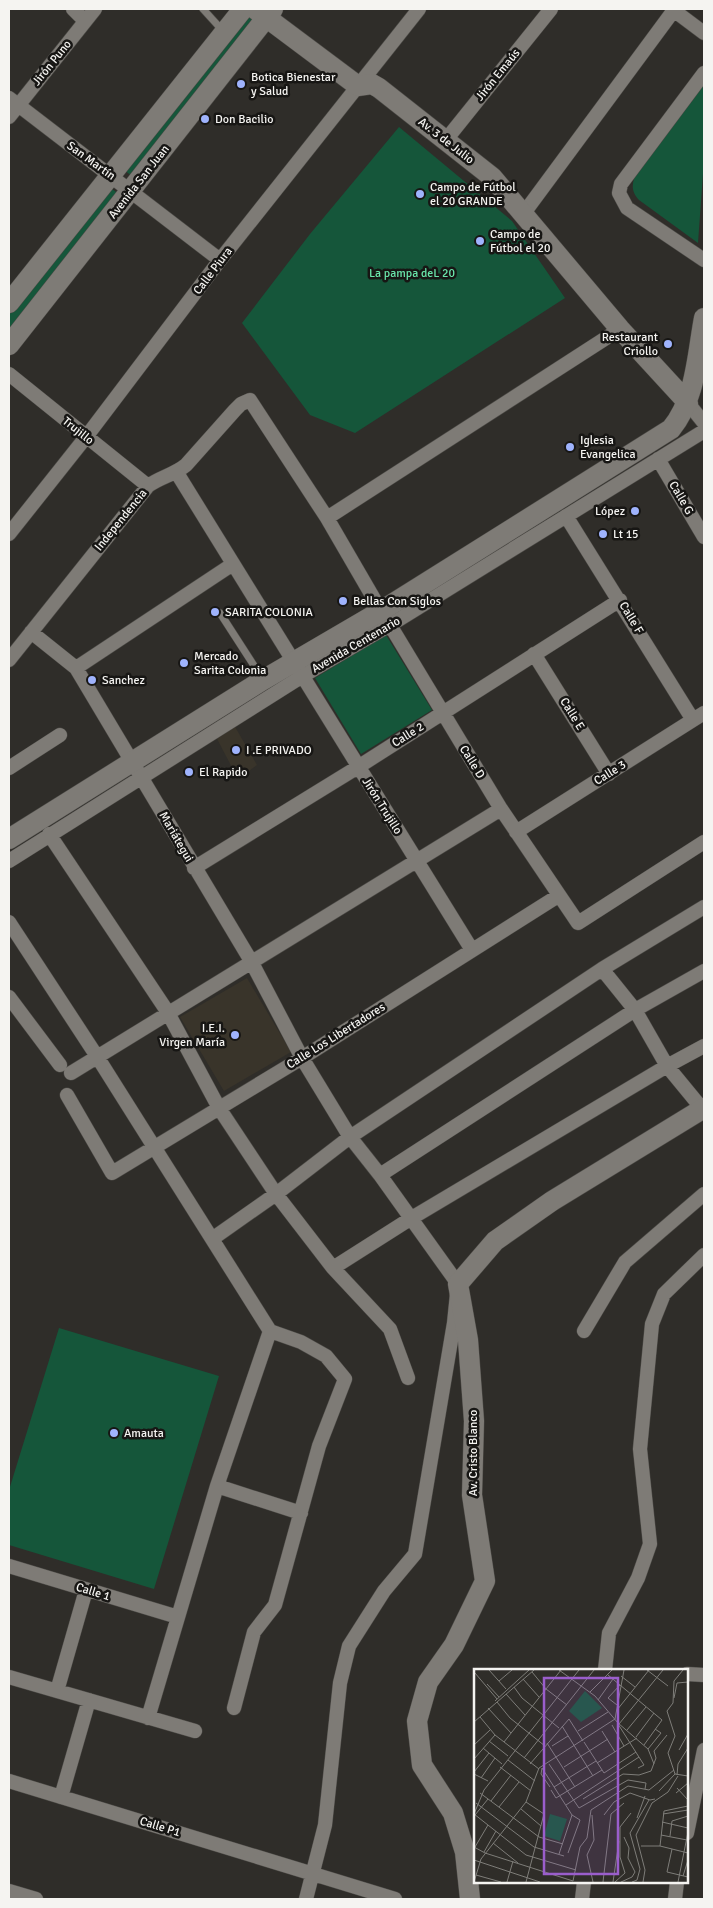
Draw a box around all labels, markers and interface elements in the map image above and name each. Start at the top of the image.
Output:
street label: Jirón Puno [29,37,75,89]
street label: Jirón Emaús [473,46,523,104]
place label: Botica Bienestar y Salud [251,70,336,99]
marker: Botica Bienestar y Salud [235,78,247,90]
place label: Don Bacilio [215,112,274,127]
marker: Don Bacilio [199,113,211,125]
street label: Av. 3 de Julio [415,115,477,167]
street label: San Martín [64,138,118,184]
street label: Avenida San Juan [105,142,173,222]
place label: Campo de Fútbol el 20 GRANDE [430,180,516,209]
marker: Campo de Fútbol el 20 GRANDE [414,188,426,200]
place label: Campo de Fútbol el 20 [490,227,551,256]
marker: Campo de Fútbol el 20 [474,235,486,247]
street label: Calle Piura [190,244,236,298]
park label: La pampa deL 20 [369,266,455,281]
place label: Restaurant Criollo [602,330,658,359]
marker: Restaurant Criollo [662,338,674,350]
street label: Trujillo [59,414,97,448]
place label: Iglesia Evangelica [580,433,635,462]
marker: Iglesia Evangelica [564,441,576,453]
street label: Calle G [665,478,697,518]
street label: Independencia [91,486,151,554]
place label: López [595,504,625,519]
marker: López [629,505,641,517]
place label: Lt 15 [613,527,639,542]
marker: Lt 15 [597,528,609,540]
place label: Bellas Con Siglos [353,594,441,609]
marker: Bellas Con Siglos [337,595,349,607]
street label: Calle F [616,599,646,637]
place label: SARITA COLONIA [225,605,313,620]
marker: SARITA COLONIA [209,606,221,618]
street label: Avenida Centenario [309,614,403,676]
place label: Mercado Sarita Colonia [194,649,266,678]
marker: Mercado Sarita Colonia [178,657,190,669]
place label: Sanchez [102,673,145,688]
marker: Sanchez [86,674,98,686]
street label: Calle E [556,695,588,733]
street label: Calle 2 [389,719,427,751]
place label: I .E PRIVADO [246,743,312,758]
street label: Calle D [456,743,488,782]
marker: I .E PRIVADO [230,744,242,756]
street label: Calle 3 [591,757,629,789]
place label: El Rapido [199,765,247,780]
marker: El Rapido [183,766,195,778]
street label: Jirón Trujillo [359,775,405,837]
street label: Mariátegui [156,809,196,865]
street label: Calle Los Libertadores [284,1000,388,1072]
place label: I.E.I. Virgen María [159,1021,225,1050]
marker: I.E.I. Virgen María [229,1029,241,1041]
street label: Av. Cristo Blanco [466,1410,481,1496]
place label: Amauta [124,1426,164,1441]
marker: Amauta [108,1427,120,1439]
street label: Calle 1 [74,1580,112,1604]
inset map [474,1669,688,1883]
street label: Calle P1 [138,1814,182,1840]

